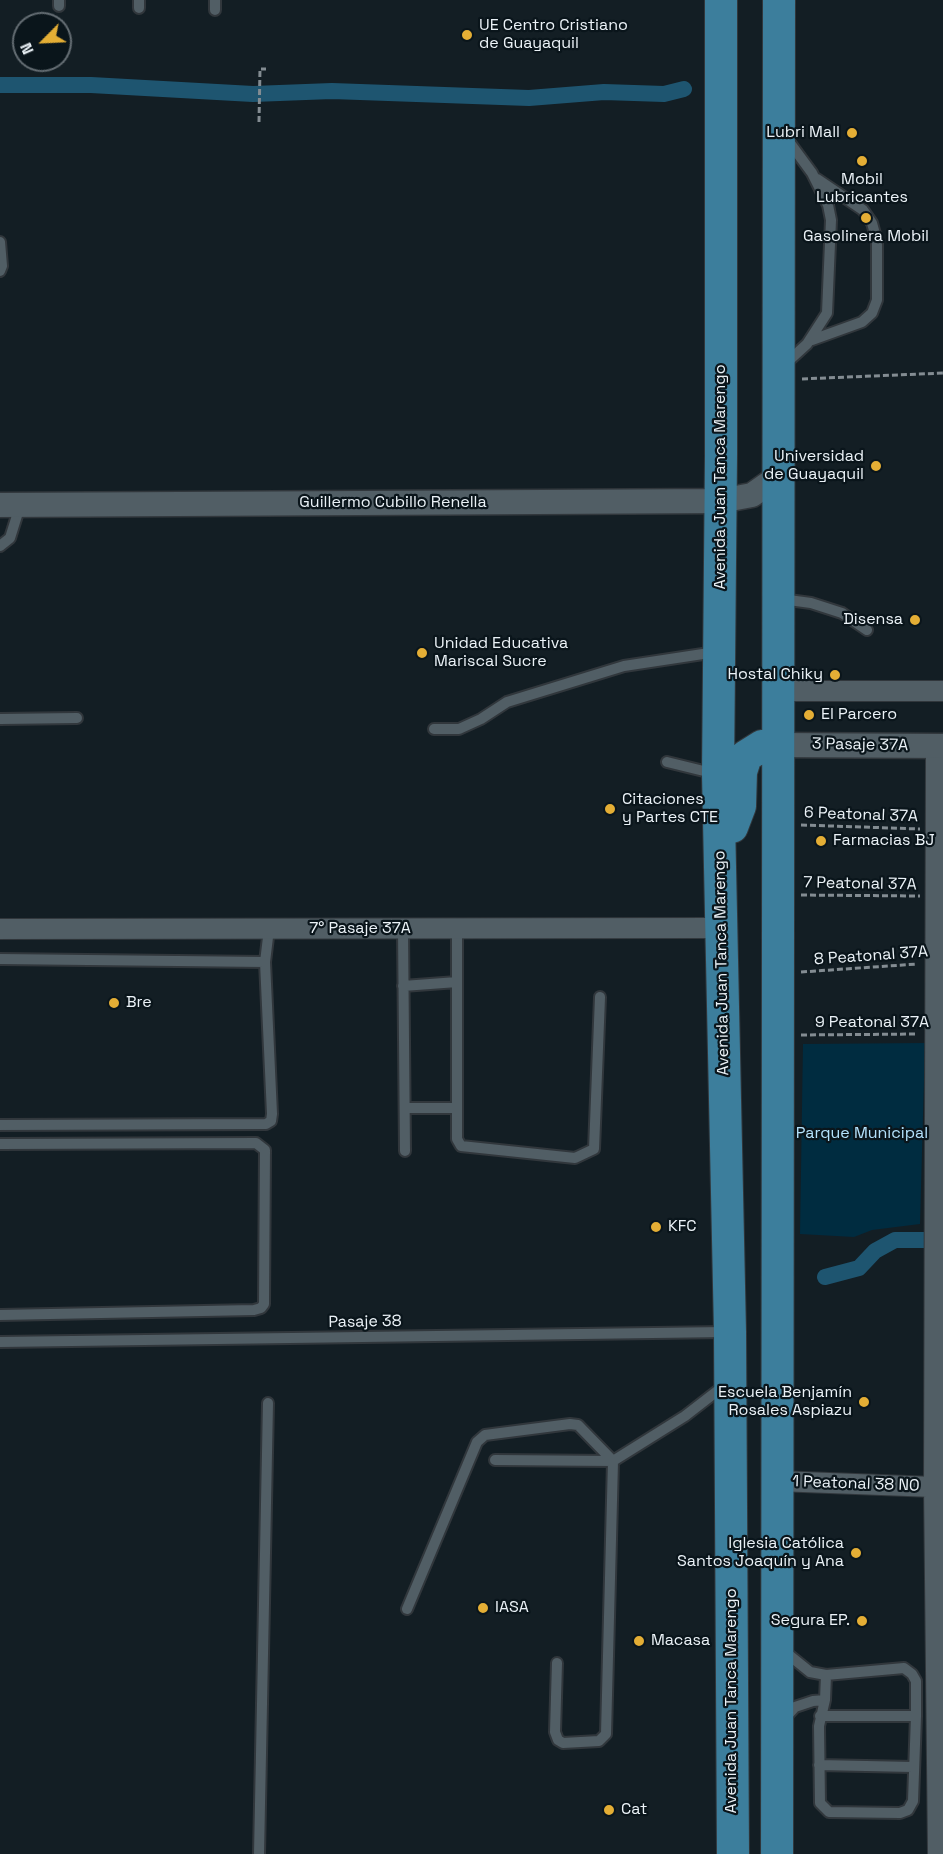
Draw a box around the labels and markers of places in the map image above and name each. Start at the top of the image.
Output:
place label: UE Centro Cristiano de Guayaquil [479,16,628,54]
marker: UE Centro Cristiano de Guayaquil [460,28,474,42]
place label: Lubri Mall [766,123,840,143]
marker: Lubri Mall [845,126,859,140]
marker: Mobil Lubricantes [855,154,869,168]
place label: Mobil Lubricantes [816,170,908,208]
marker: Gasolinera Mobil [859,211,873,225]
place label: Gasolinera Mobil [803,227,929,247]
place label: Universidad de Guayaquil [764,447,864,485]
marker: Universidad de Guayaquil [869,459,883,473]
place label: Disensa [843,610,903,630]
marker: Disensa [908,613,922,627]
place label: Unidad Educativa Mariscal Sucre [434,634,568,672]
marker: Unidad Educativa Mariscal Sucre [415,646,429,660]
place label: Hostal Chiky [727,665,823,685]
marker: Hostal Chiky [828,668,842,682]
place label: El Parcero [821,705,897,725]
marker: El Parcero [802,708,816,722]
place label: Citaciones y Partes CTE [622,790,718,828]
marker: Citaciones y Partes CTE [603,802,617,816]
place label: Farmacias BJ [833,831,935,851]
marker: Farmacias BJ [814,834,828,848]
place label: Bre [126,993,152,1013]
marker: Bre [107,996,121,1010]
place label: KFC [668,1217,697,1237]
marker: KFC [649,1220,663,1234]
place label: Escuela Benjamín Rosales Aspiazu [718,1383,852,1421]
marker: Escuela Benjamín Rosales Aspiazu [857,1395,871,1409]
place label: Iglesia Católica Santos Joaquín y Ana [677,1534,844,1572]
marker: Iglesia Católica Santos Joaquín y Ana [849,1546,863,1560]
place label: IASA [495,1598,529,1618]
marker: IASA [476,1601,490,1615]
place label: Segura EP. [771,1611,850,1631]
marker: Segura EP. [855,1614,869,1628]
place label: Macasa [651,1631,710,1651]
marker: Macasa [632,1634,646,1648]
place label: Cat [621,1800,647,1820]
marker: Cat [602,1803,616,1817]

